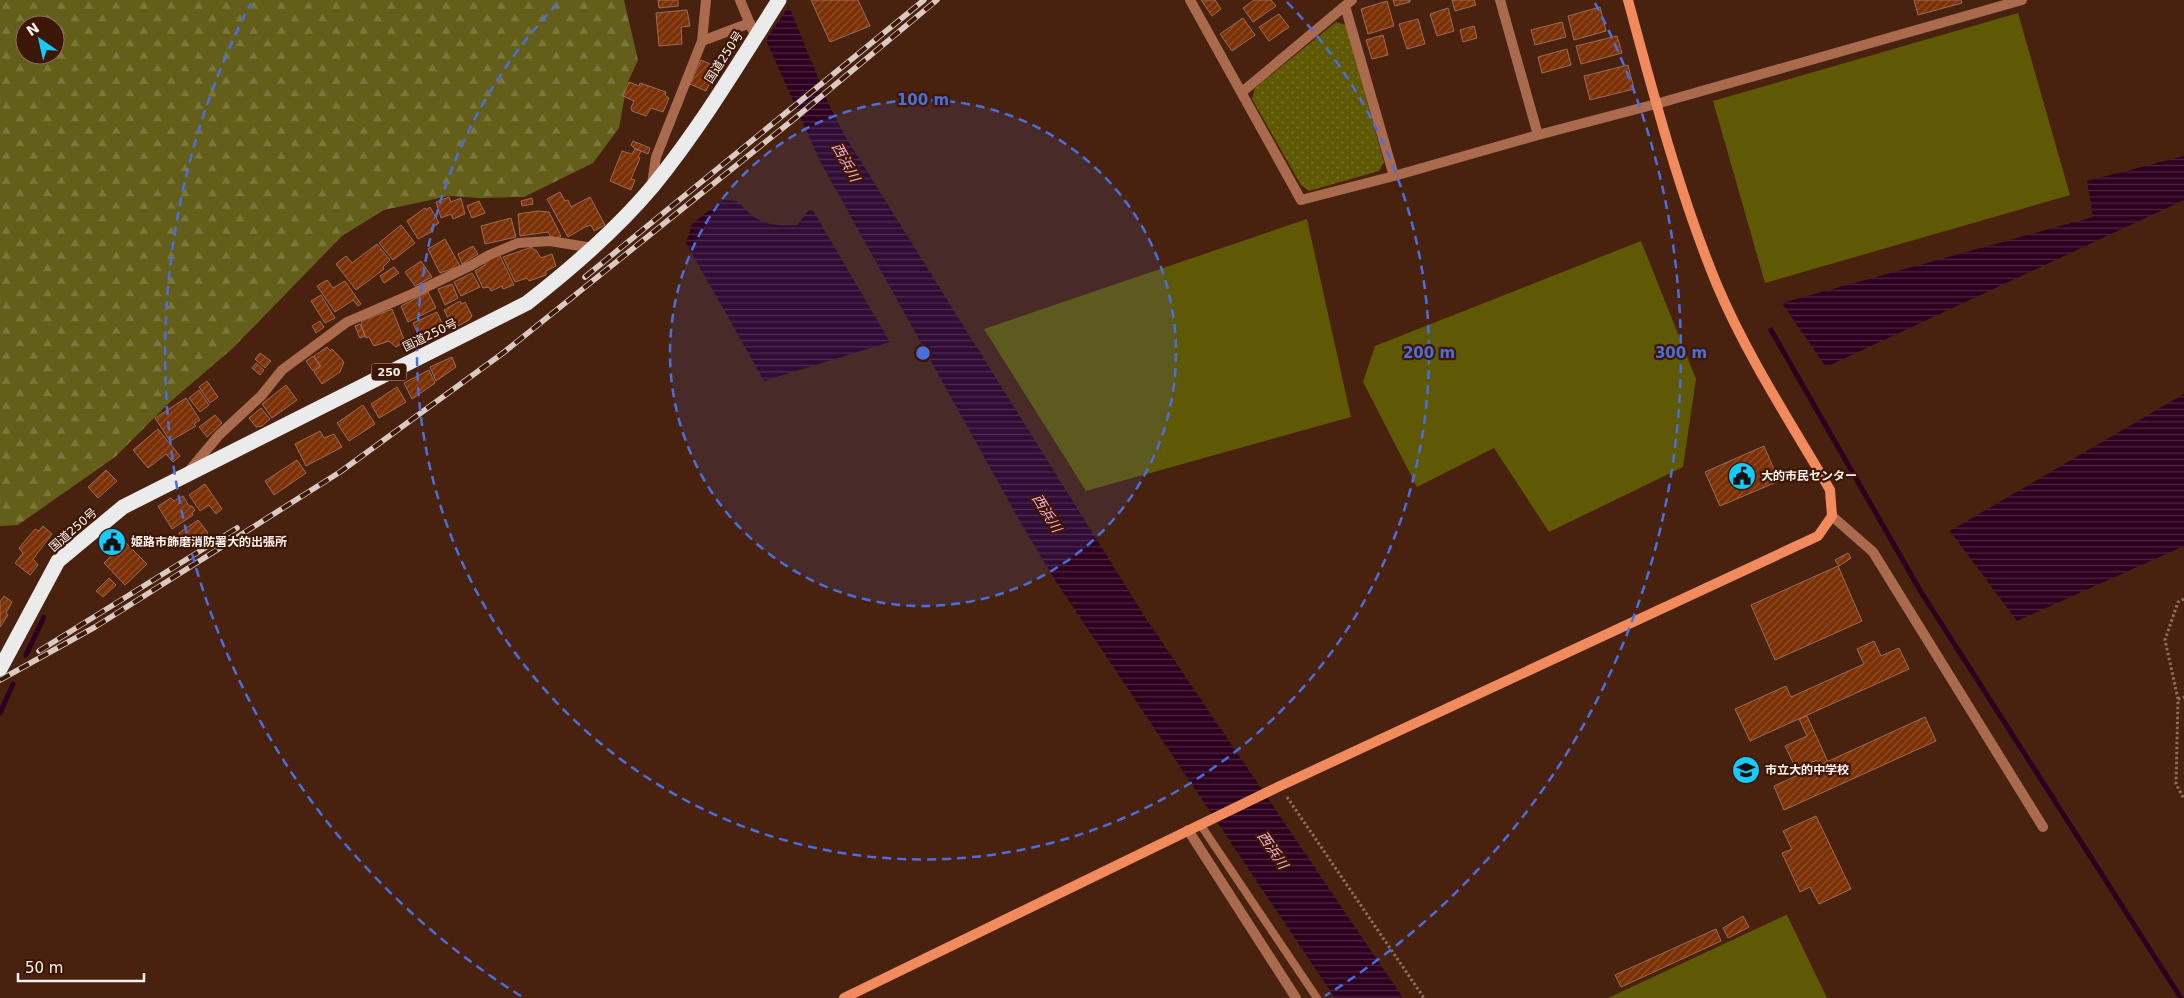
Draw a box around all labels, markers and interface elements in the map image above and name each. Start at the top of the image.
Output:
north arrow [15,15,65,65]
text: N [23,19,42,39]
street label: 国道250号 [702,28,746,86]
text: 100 m [897,91,949,109]
water label: 西浜川 [829,140,864,186]
street label: 国道250号 [400,316,460,354]
centre of rings [914,344,932,362]
text: 200 m [1403,344,1455,362]
text: 300 m [1655,344,1707,362]
road number: 250 [372,364,406,381]
public building icon: 大的市民センター [1727,461,1757,491]
place label: 大的市民センター [1761,469,1857,483]
water label: 西浜川 [1029,491,1066,537]
street label: 国道250号 [46,505,100,555]
public building icon: 姫路市飾磨消防署大的出張所 [97,527,127,557]
place label: 姫路市飾磨消防署大的出張所 [131,535,287,549]
school or university icon: 市立大的中学校 [1731,755,1761,785]
place label: 市立大的中学校 [1765,763,1849,777]
water label: 西浜川 [1255,828,1292,874]
scale bar [18,950,144,982]
text: 50 m [25,959,63,977]

